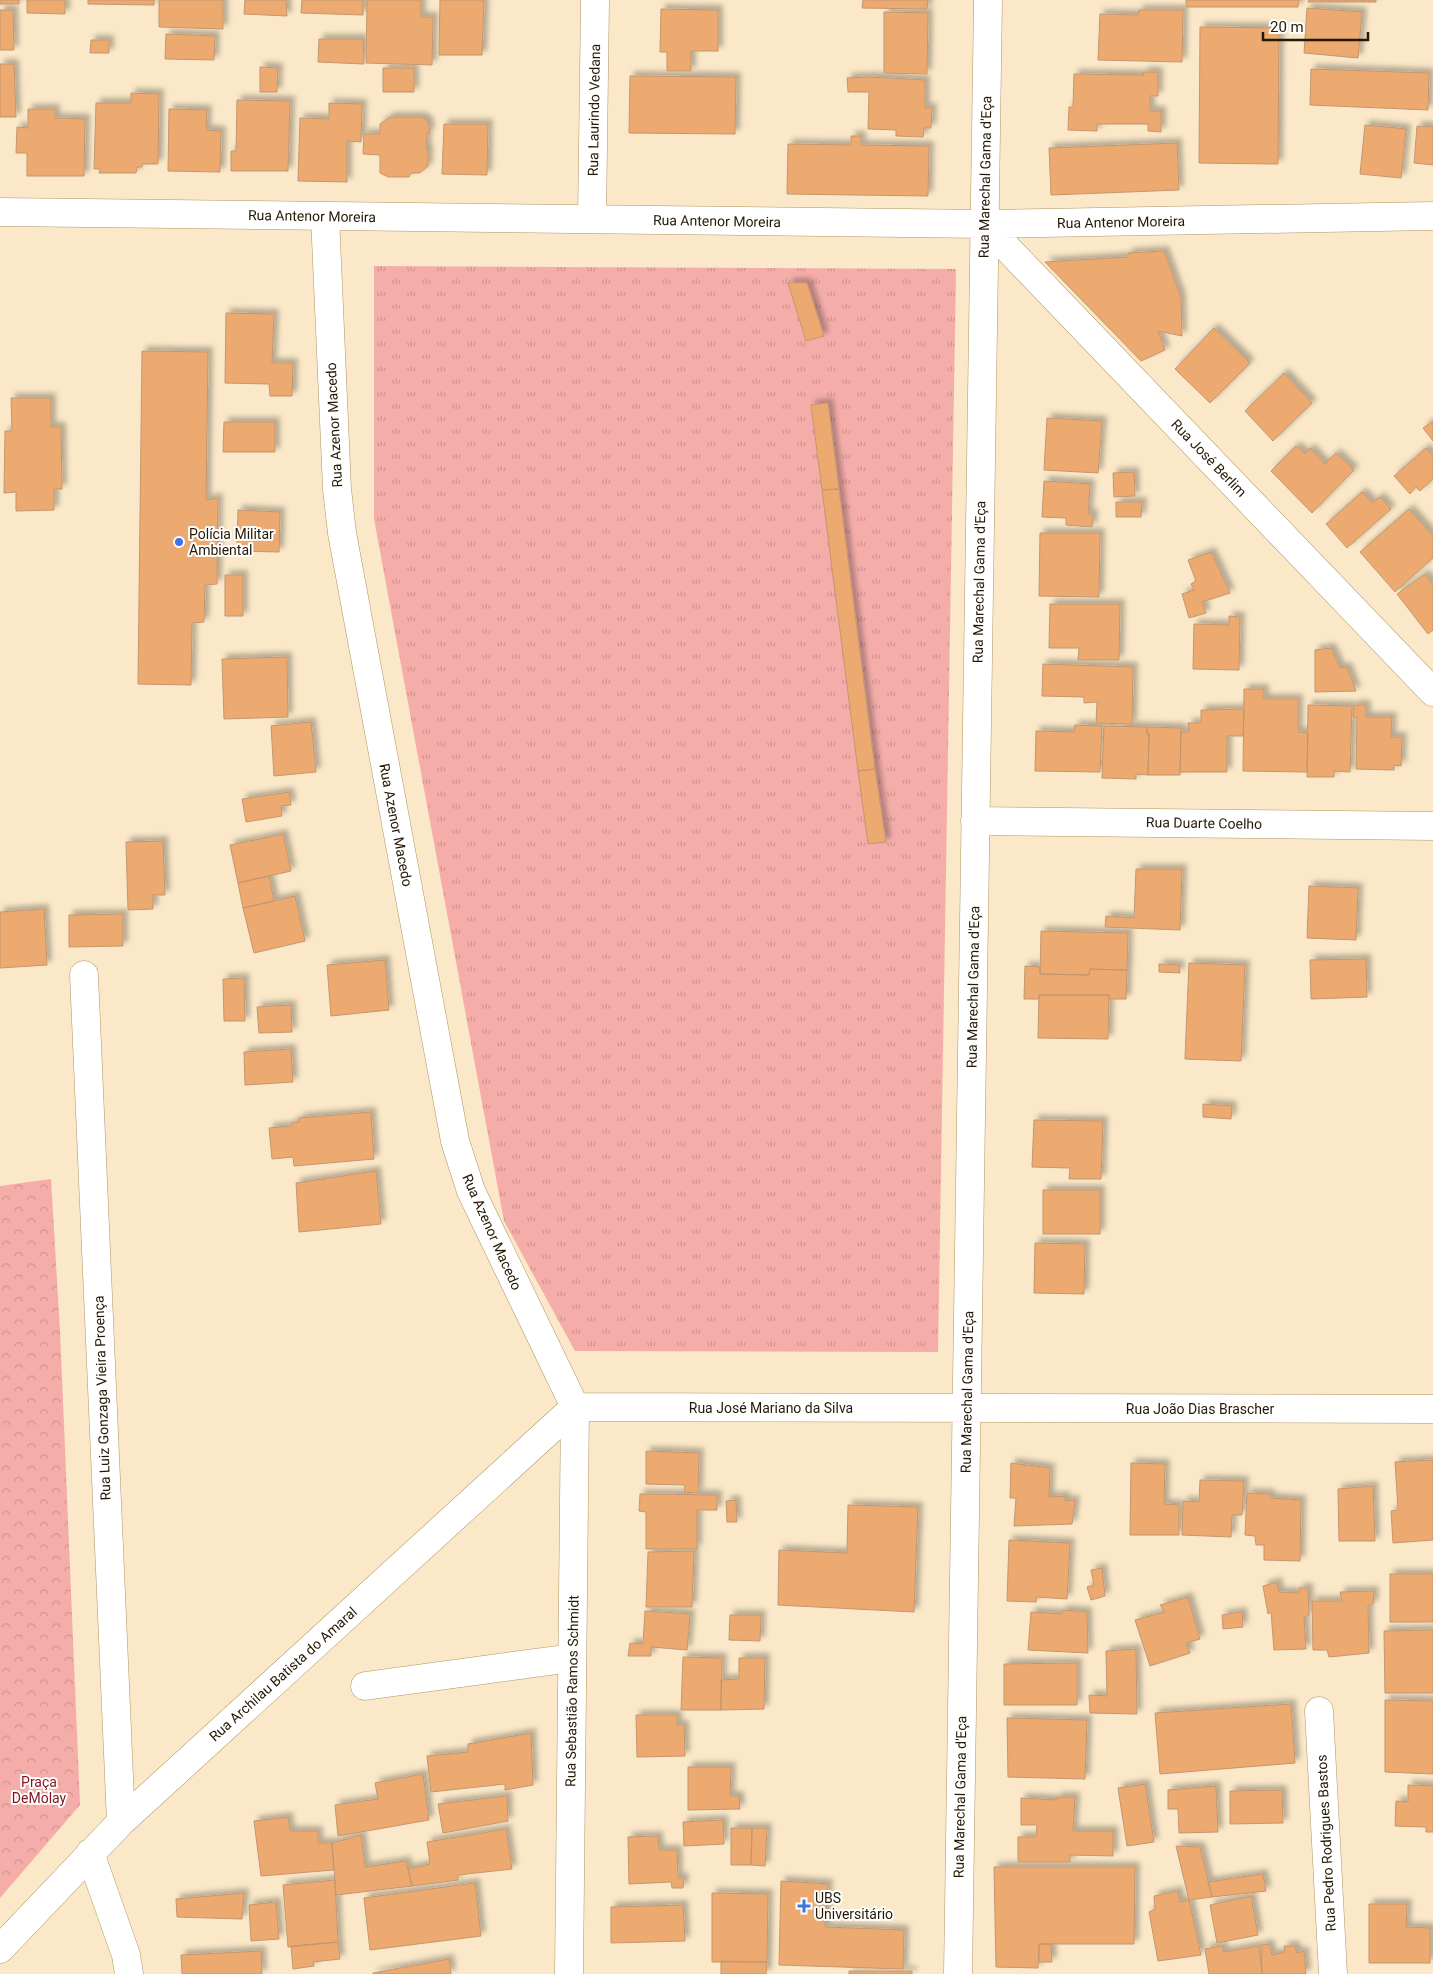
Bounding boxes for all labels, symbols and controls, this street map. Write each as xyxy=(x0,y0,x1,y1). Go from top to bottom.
scale bar xyxy=(1263,10,1368,42)
text: 20 m xyxy=(1270,18,1304,36)
street label: Rua Laurindo Vedana xyxy=(585,44,603,176)
street label: Rua Marechal Gama d'Eça xyxy=(976,96,994,258)
street label: Rua Antenor Moreira xyxy=(248,207,376,225)
street label: Rua Antenor Moreira xyxy=(653,212,781,230)
street label: Rua Antenor Moreira xyxy=(1057,213,1185,231)
street label: Rua Azenor Macedo xyxy=(323,362,345,488)
street label: Rua José Berlim xyxy=(1168,416,1250,500)
street label: Rua Marechal Gama d'Eça xyxy=(970,501,988,663)
place label: Polícia Militar Ambiental xyxy=(189,526,274,558)
marker: Polícia Militar Ambiental xyxy=(173,536,185,548)
street label: Rua Azenor Macedo xyxy=(376,762,416,888)
street label: Rua Duarte Coelho xyxy=(1146,814,1262,832)
street label: Rua Marechal Gama d'Eça xyxy=(964,906,982,1068)
street label: Rua Azenor Macedo xyxy=(459,1172,525,1293)
street label: Rua Luiz Gonzaga Vieira Proença xyxy=(90,1295,114,1501)
street label: Rua Marechal Gama d'Eça xyxy=(958,1311,976,1473)
street label: Rua José Mariano da Silva xyxy=(689,1400,853,1416)
street label: Rua João Dias Brascher xyxy=(1126,1401,1274,1417)
street label: Rua Sebastião Ramos Schmidt xyxy=(562,1595,582,1787)
street label: Rua Archilau Batista do Amaral xyxy=(206,1604,360,1744)
street label: Rua Marechal Gama d'Eça xyxy=(951,1716,969,1878)
street label: Rua Pedro Rodrigues Bastos xyxy=(1313,1754,1339,1932)
park label: Praça DeMolay xyxy=(12,1774,67,1806)
place label: UBS Universitário xyxy=(815,1890,893,1922)
marker: UBS Universitário xyxy=(797,1899,811,1913)

